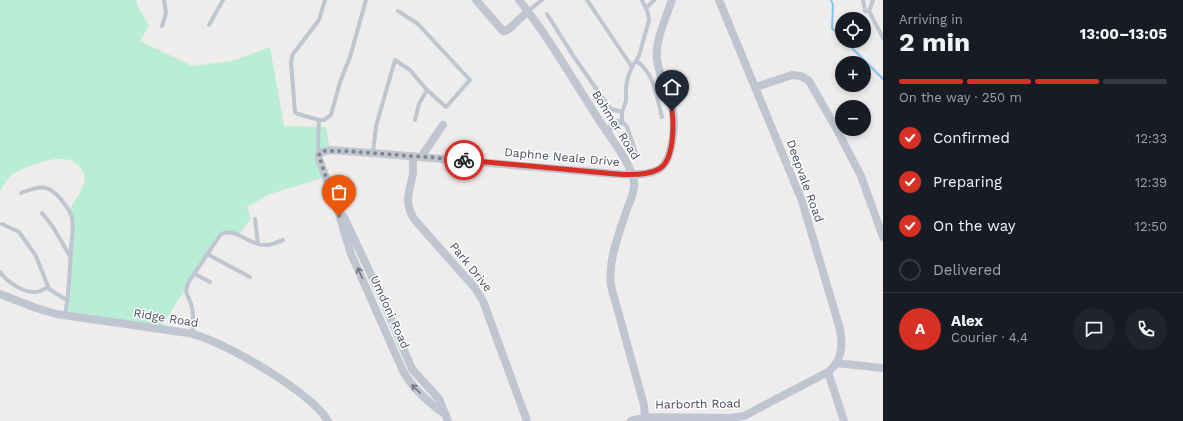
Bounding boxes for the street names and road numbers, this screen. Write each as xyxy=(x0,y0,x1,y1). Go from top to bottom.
street label: Bohmer Road xyxy=(589,88,643,162)
street label: Deepvale Road xyxy=(784,138,826,224)
street label: Daphne Neale Drive xyxy=(504,145,620,169)
street label: Park Drive xyxy=(447,239,495,295)
street label: Umdoni Road xyxy=(368,273,412,351)
street label: Ridge Road xyxy=(133,306,199,330)
street label: Harborth Road xyxy=(655,396,741,412)

